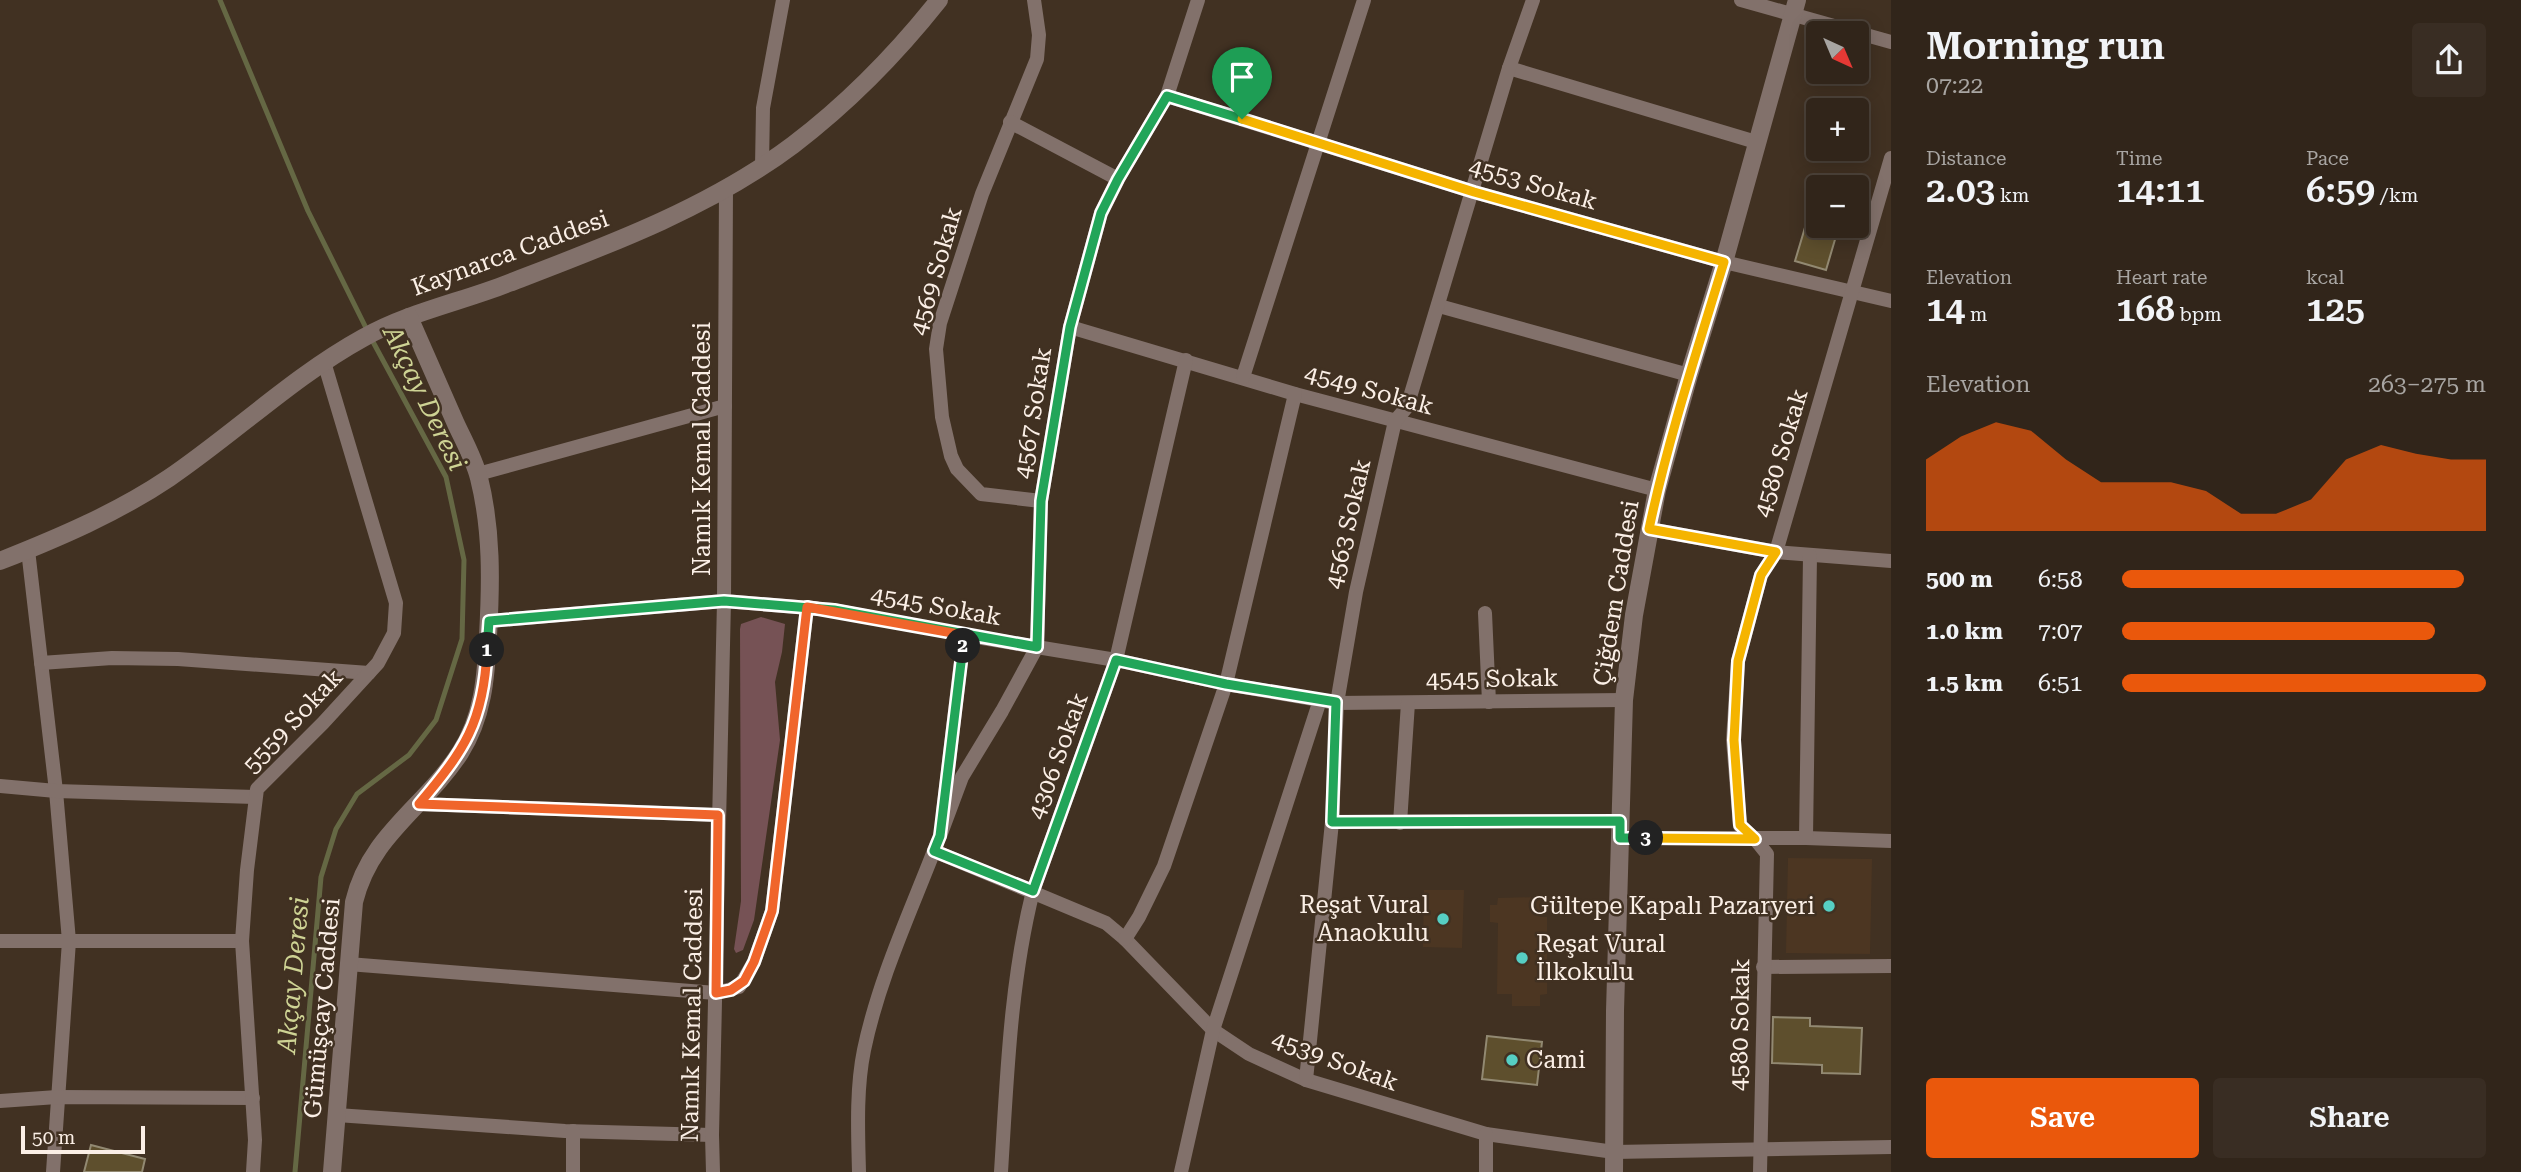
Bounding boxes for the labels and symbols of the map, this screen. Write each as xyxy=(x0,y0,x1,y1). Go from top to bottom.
north arrow xyxy=(1806,21,1869,84)
pin xyxy=(1212,47,1272,119)
street label: 4553 Sokak xyxy=(1465,152,1601,216)
street label: 4569 Sokak xyxy=(904,203,968,339)
street label: Kaynarca Caddesi xyxy=(408,204,613,302)
water label: Akçay Deresi xyxy=(376,319,473,475)
street label: Namık Kemal Caddesi xyxy=(688,322,716,576)
street label: 4567 Sokak xyxy=(1009,345,1057,481)
street label: 4549 Sokak xyxy=(1301,359,1437,421)
street label: 4580 Sokak xyxy=(1748,386,1814,520)
street label: 4563 Sokak xyxy=(1319,456,1377,592)
street label: Çiğdem Caddesi xyxy=(1587,498,1645,688)
street label: 4545 Sokak xyxy=(868,581,1004,631)
pin: 2 xyxy=(946,628,981,664)
pin: 1 xyxy=(470,632,504,668)
street label: 5559 Sokak xyxy=(238,663,348,779)
street label: 4545 Sokak xyxy=(1426,664,1558,694)
street label: 4306 Sokak xyxy=(1022,689,1094,823)
pin: 3 xyxy=(1628,820,1664,856)
street label: Namık Kemal Caddesi xyxy=(676,887,708,1142)
place label: Reşat Vural Anaokulu xyxy=(1299,891,1429,947)
place label: Gültepe Kapalı Pazaryeri xyxy=(1530,892,1815,920)
water label: Akçay Deresi xyxy=(271,895,315,1057)
street label: Gümüşçay Caddesi xyxy=(298,896,346,1119)
marker: Gültepe Kapalı Pazaryeri xyxy=(1821,898,1837,914)
marker: Reşat Vural Anaokulu xyxy=(1435,911,1451,927)
place label: Reşat Vural İlkokulu xyxy=(1536,930,1666,986)
marker: Reşat Vural İlkokulu xyxy=(1514,950,1530,966)
street label: 4580 Sokak xyxy=(1725,959,1755,1091)
street label: 4539 Sokak xyxy=(1268,1025,1402,1097)
place label: Cami xyxy=(1526,1046,1586,1074)
marker: Cami xyxy=(1504,1052,1520,1068)
scale bar xyxy=(21,1123,145,1155)

